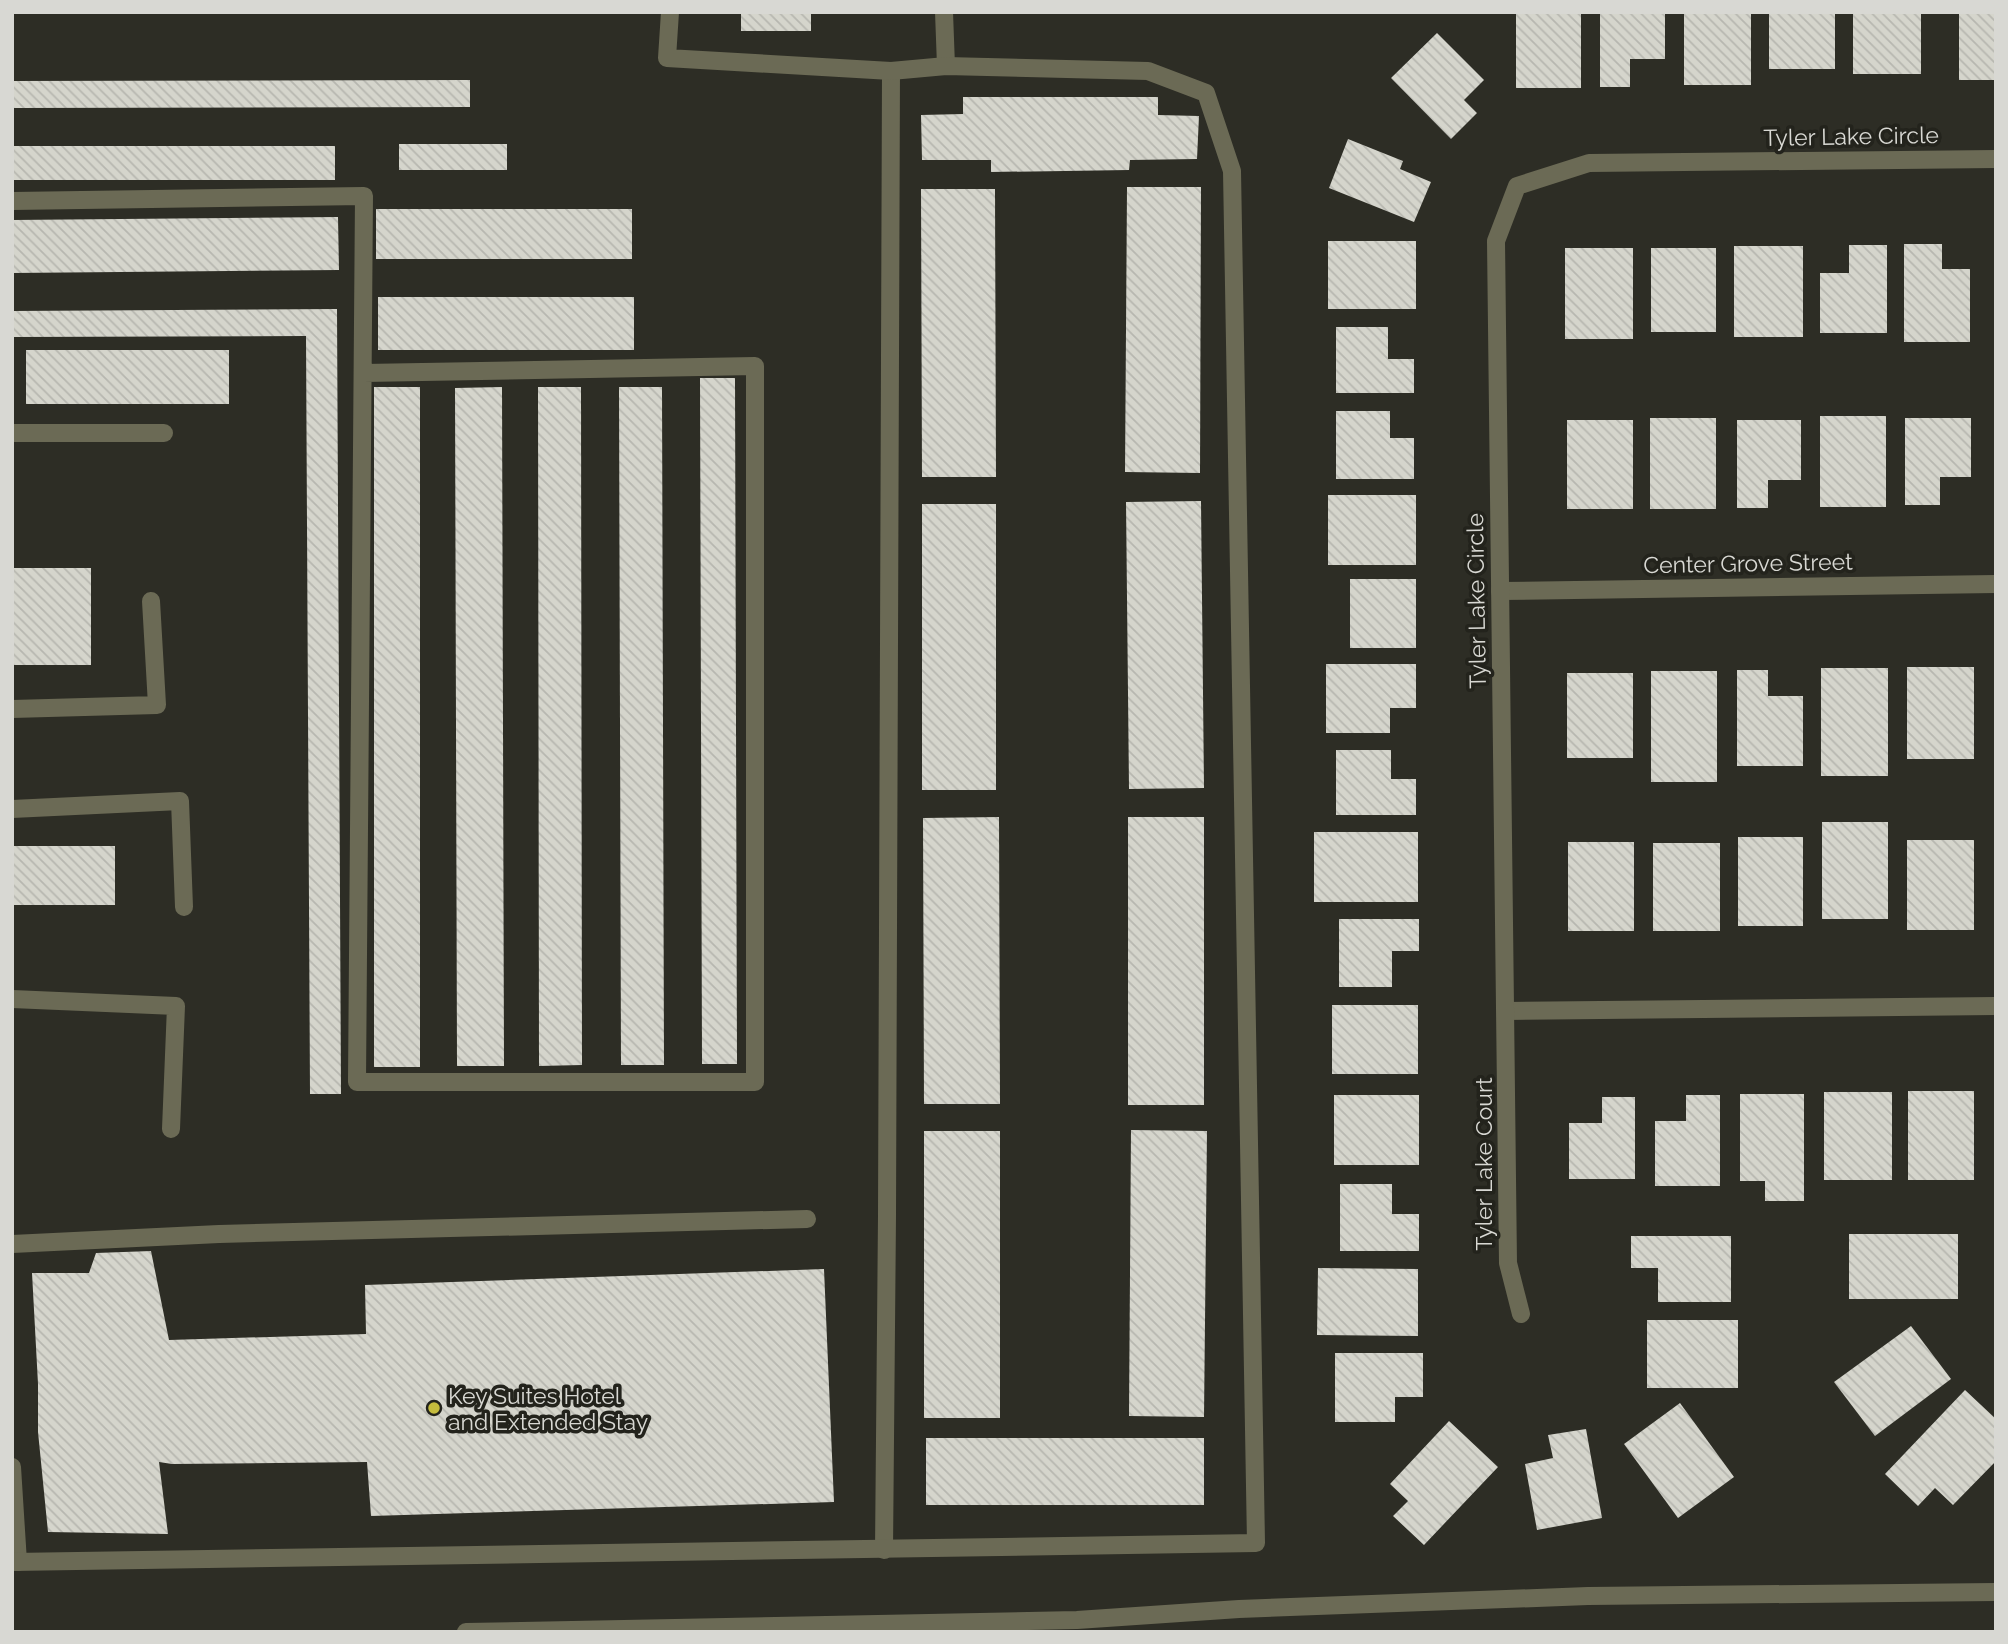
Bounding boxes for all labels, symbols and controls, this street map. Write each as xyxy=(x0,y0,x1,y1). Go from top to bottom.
street label: Tyler Lake Circle xyxy=(1763,121,1939,151)
street label: Tyler Lake Circle xyxy=(1461,513,1491,689)
street label: Center Grove Street xyxy=(1643,548,1853,578)
street label: Tyler Lake Court xyxy=(1470,1077,1497,1251)
place label: Key Suites Hotel and Extended Stay xyxy=(448,1382,648,1435)
marker: Key Suites Hotel and Extended Stay xyxy=(426,1400,442,1416)

